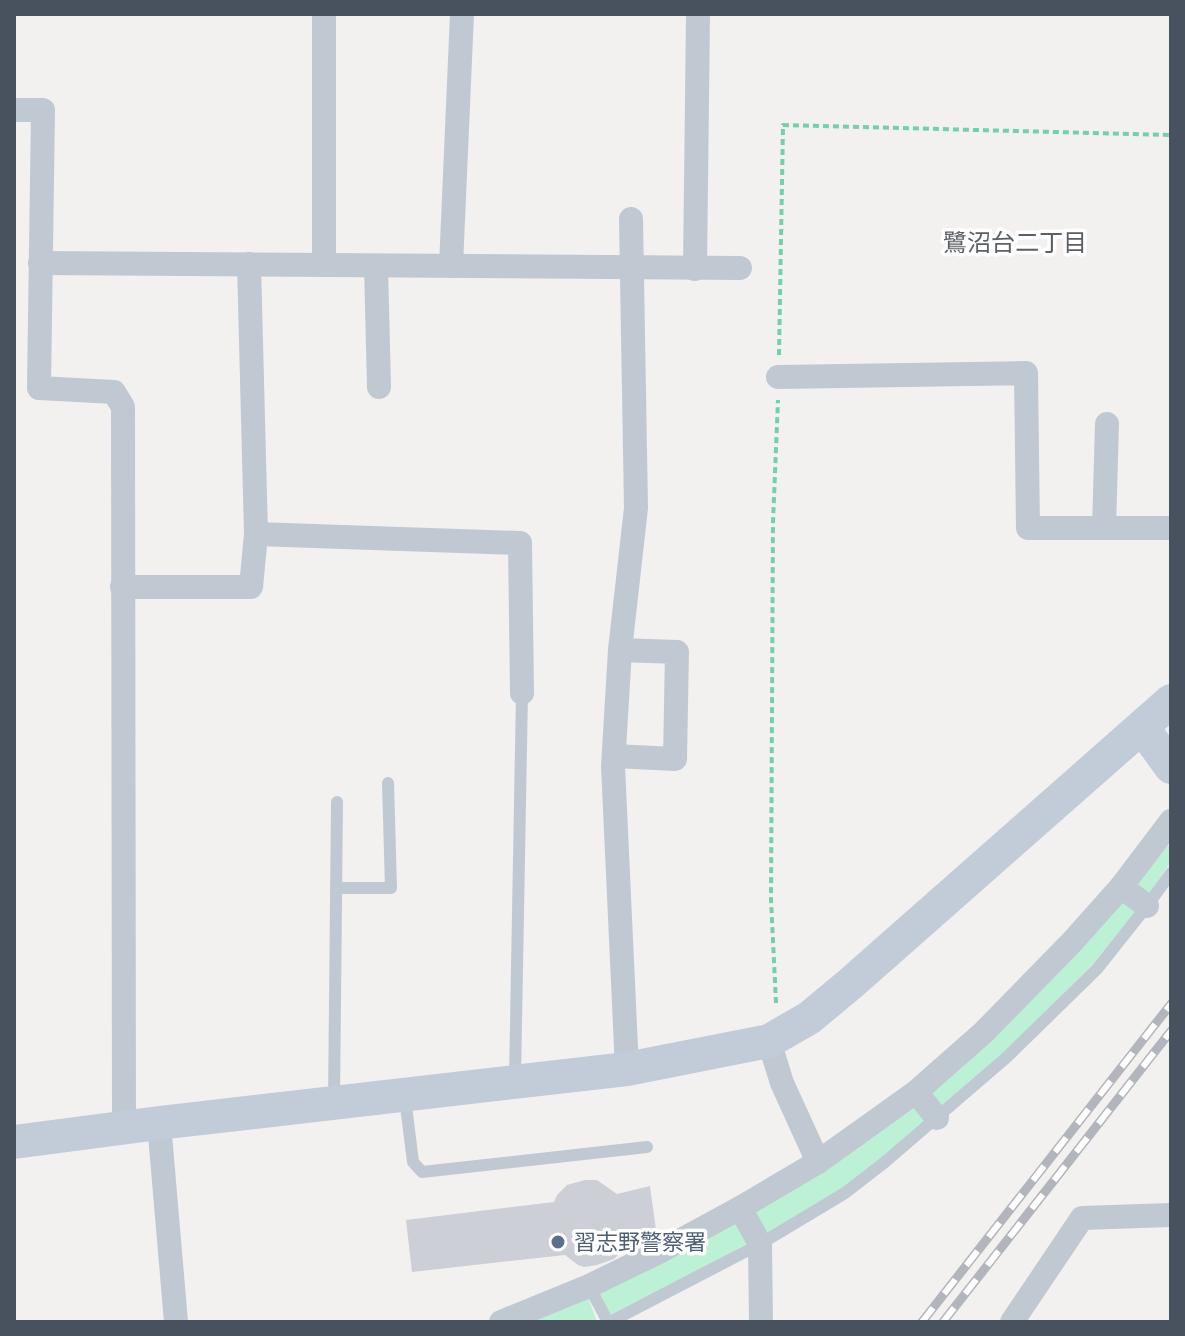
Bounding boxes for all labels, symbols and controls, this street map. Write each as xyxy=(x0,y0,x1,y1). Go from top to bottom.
district label: 鷺沼台二丁目 xyxy=(943,227,1087,257)
place label: 習志野警察署 xyxy=(574,1228,706,1256)
marker: 習志野警察署 xyxy=(549,1233,567,1251)

